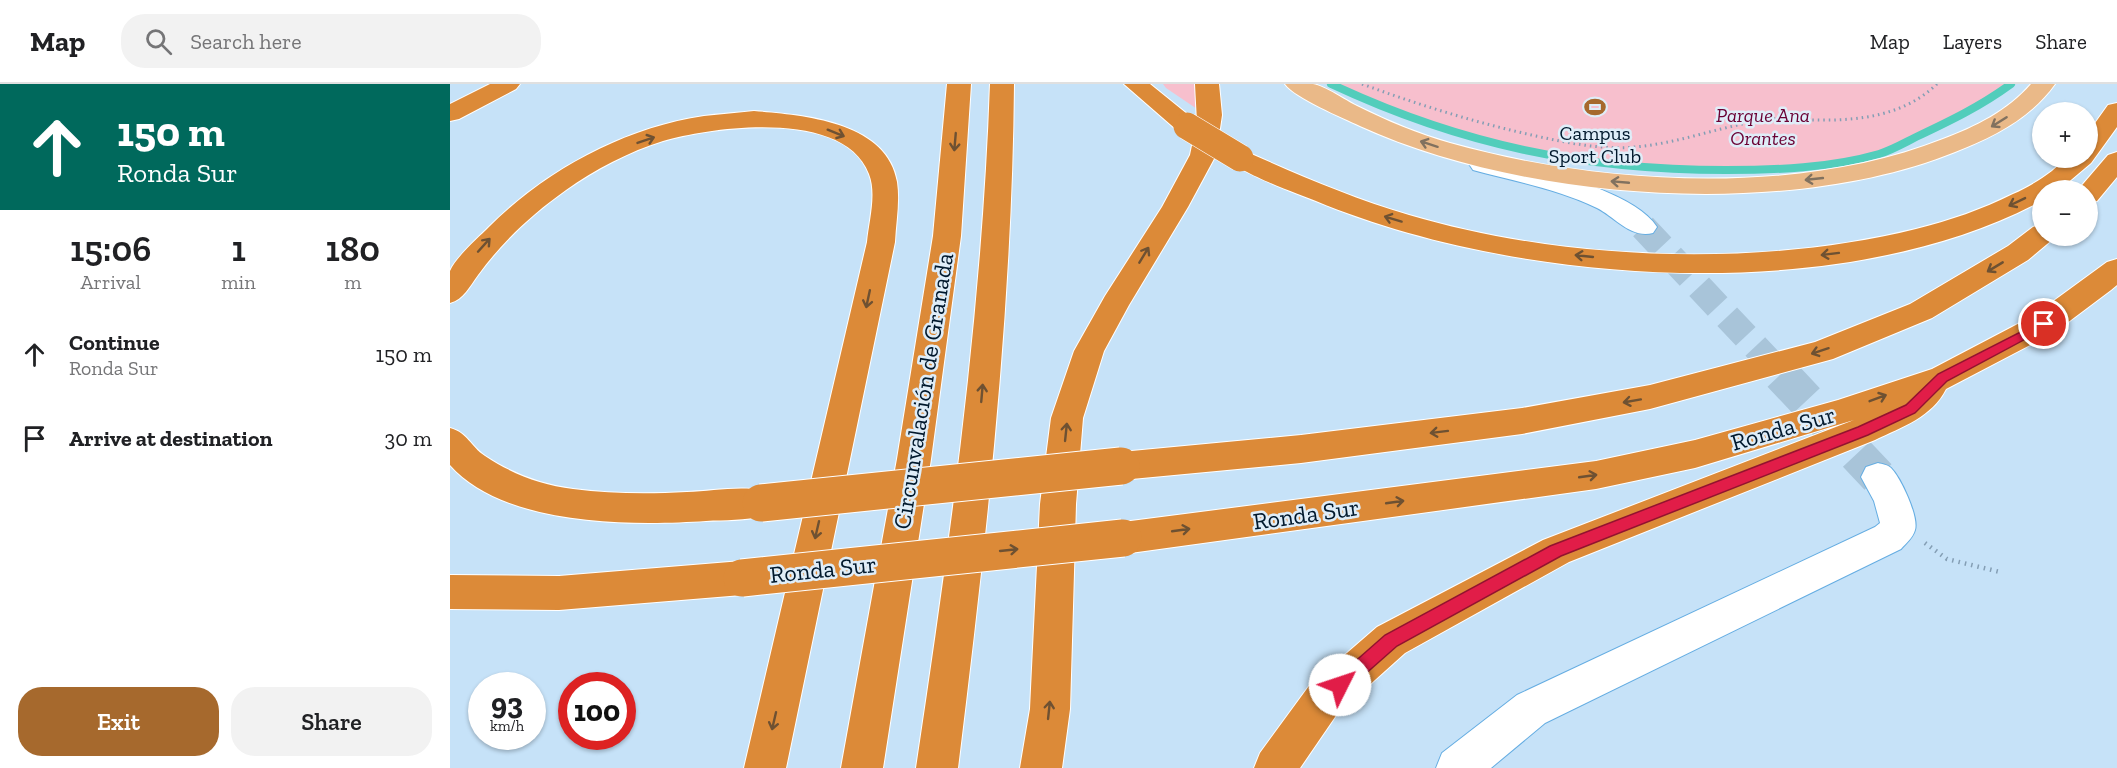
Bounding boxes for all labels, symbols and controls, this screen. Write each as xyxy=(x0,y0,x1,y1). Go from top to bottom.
search box xyxy=(121,14,541,68)
text: Map xyxy=(30,25,85,58)
icon: search xyxy=(142,25,175,58)
text: Search here xyxy=(190,28,302,55)
text: Map xyxy=(1870,29,1910,54)
text: Layers xyxy=(1943,29,2002,54)
text: Share xyxy=(2035,29,2087,54)
sports icon: Campus Sport Club xyxy=(1583,95,1607,119)
map controls xyxy=(2032,102,2098,246)
button: + xyxy=(2032,102,2098,168)
park label: Parque Ana Orantes xyxy=(1716,103,1810,150)
text: 150 m xyxy=(117,106,225,157)
icon: ahead xyxy=(18,108,96,186)
one-way arrow xyxy=(1991,116,2008,128)
place label: Campus Sport Club xyxy=(1549,121,1641,168)
one-way arrow xyxy=(826,128,844,139)
one-way arrow xyxy=(949,132,960,152)
one-way arrow xyxy=(636,133,654,144)
one-way arrow xyxy=(1420,138,1439,149)
text: Ronda Sur xyxy=(117,157,238,189)
one-way arrow xyxy=(1805,174,1825,185)
one-way arrow xyxy=(1610,176,1630,187)
button: − xyxy=(2032,180,2098,246)
one-way arrow xyxy=(2009,197,2027,209)
one-way arrow xyxy=(1384,213,1403,224)
text: 15:06 xyxy=(70,227,151,270)
text: 1 xyxy=(231,227,246,270)
text: 180 xyxy=(326,227,380,270)
one-way arrow xyxy=(477,238,491,253)
one-way arrow xyxy=(1138,247,1150,264)
one-way arrow xyxy=(1821,249,1841,260)
street label: Circunvalación de Granada xyxy=(887,250,959,531)
one-way arrow xyxy=(1575,250,1595,261)
one-way arrow xyxy=(1987,261,2004,273)
text: Arrival xyxy=(81,270,141,294)
text: min xyxy=(221,270,256,294)
text: m xyxy=(344,270,361,294)
one-way arrow xyxy=(862,289,873,308)
pin xyxy=(2018,298,2069,349)
icon: arrive xyxy=(2027,307,2060,340)
text: Continue xyxy=(69,329,160,356)
icon: ahead xyxy=(18,338,51,371)
text: 150 m xyxy=(376,341,432,368)
one-way arrow xyxy=(1811,346,1830,357)
text: Ronda Sur xyxy=(69,356,158,380)
one-way arrow xyxy=(977,383,988,403)
one-way arrow xyxy=(1868,392,1887,403)
one-way arrow xyxy=(1622,396,1642,407)
street label: Ronda Sur xyxy=(1728,399,1838,457)
icon: arrive xyxy=(18,422,51,455)
one-way arrow xyxy=(1061,422,1072,442)
text: Arrive at destination xyxy=(69,425,272,452)
text: 30 m xyxy=(385,425,432,452)
one-way arrow xyxy=(1430,426,1450,437)
one-way arrow xyxy=(1578,470,1598,481)
street label: Ronda Sur xyxy=(1251,492,1361,536)
one-way arrow xyxy=(1385,496,1405,507)
one-way arrow xyxy=(810,521,822,540)
one-way arrow xyxy=(1171,524,1190,535)
one-way arrow xyxy=(998,544,1018,555)
street label: Ronda Sur xyxy=(768,549,878,589)
position arrow xyxy=(1308,653,1372,717)
speed limit sign: 100 xyxy=(558,672,636,750)
text: 93 xyxy=(491,686,523,722)
button: Exit xyxy=(18,687,219,756)
button: Share xyxy=(231,687,432,756)
one-way arrow xyxy=(1044,701,1055,721)
one-way arrow xyxy=(768,711,780,730)
text: km/h xyxy=(490,717,524,735)

